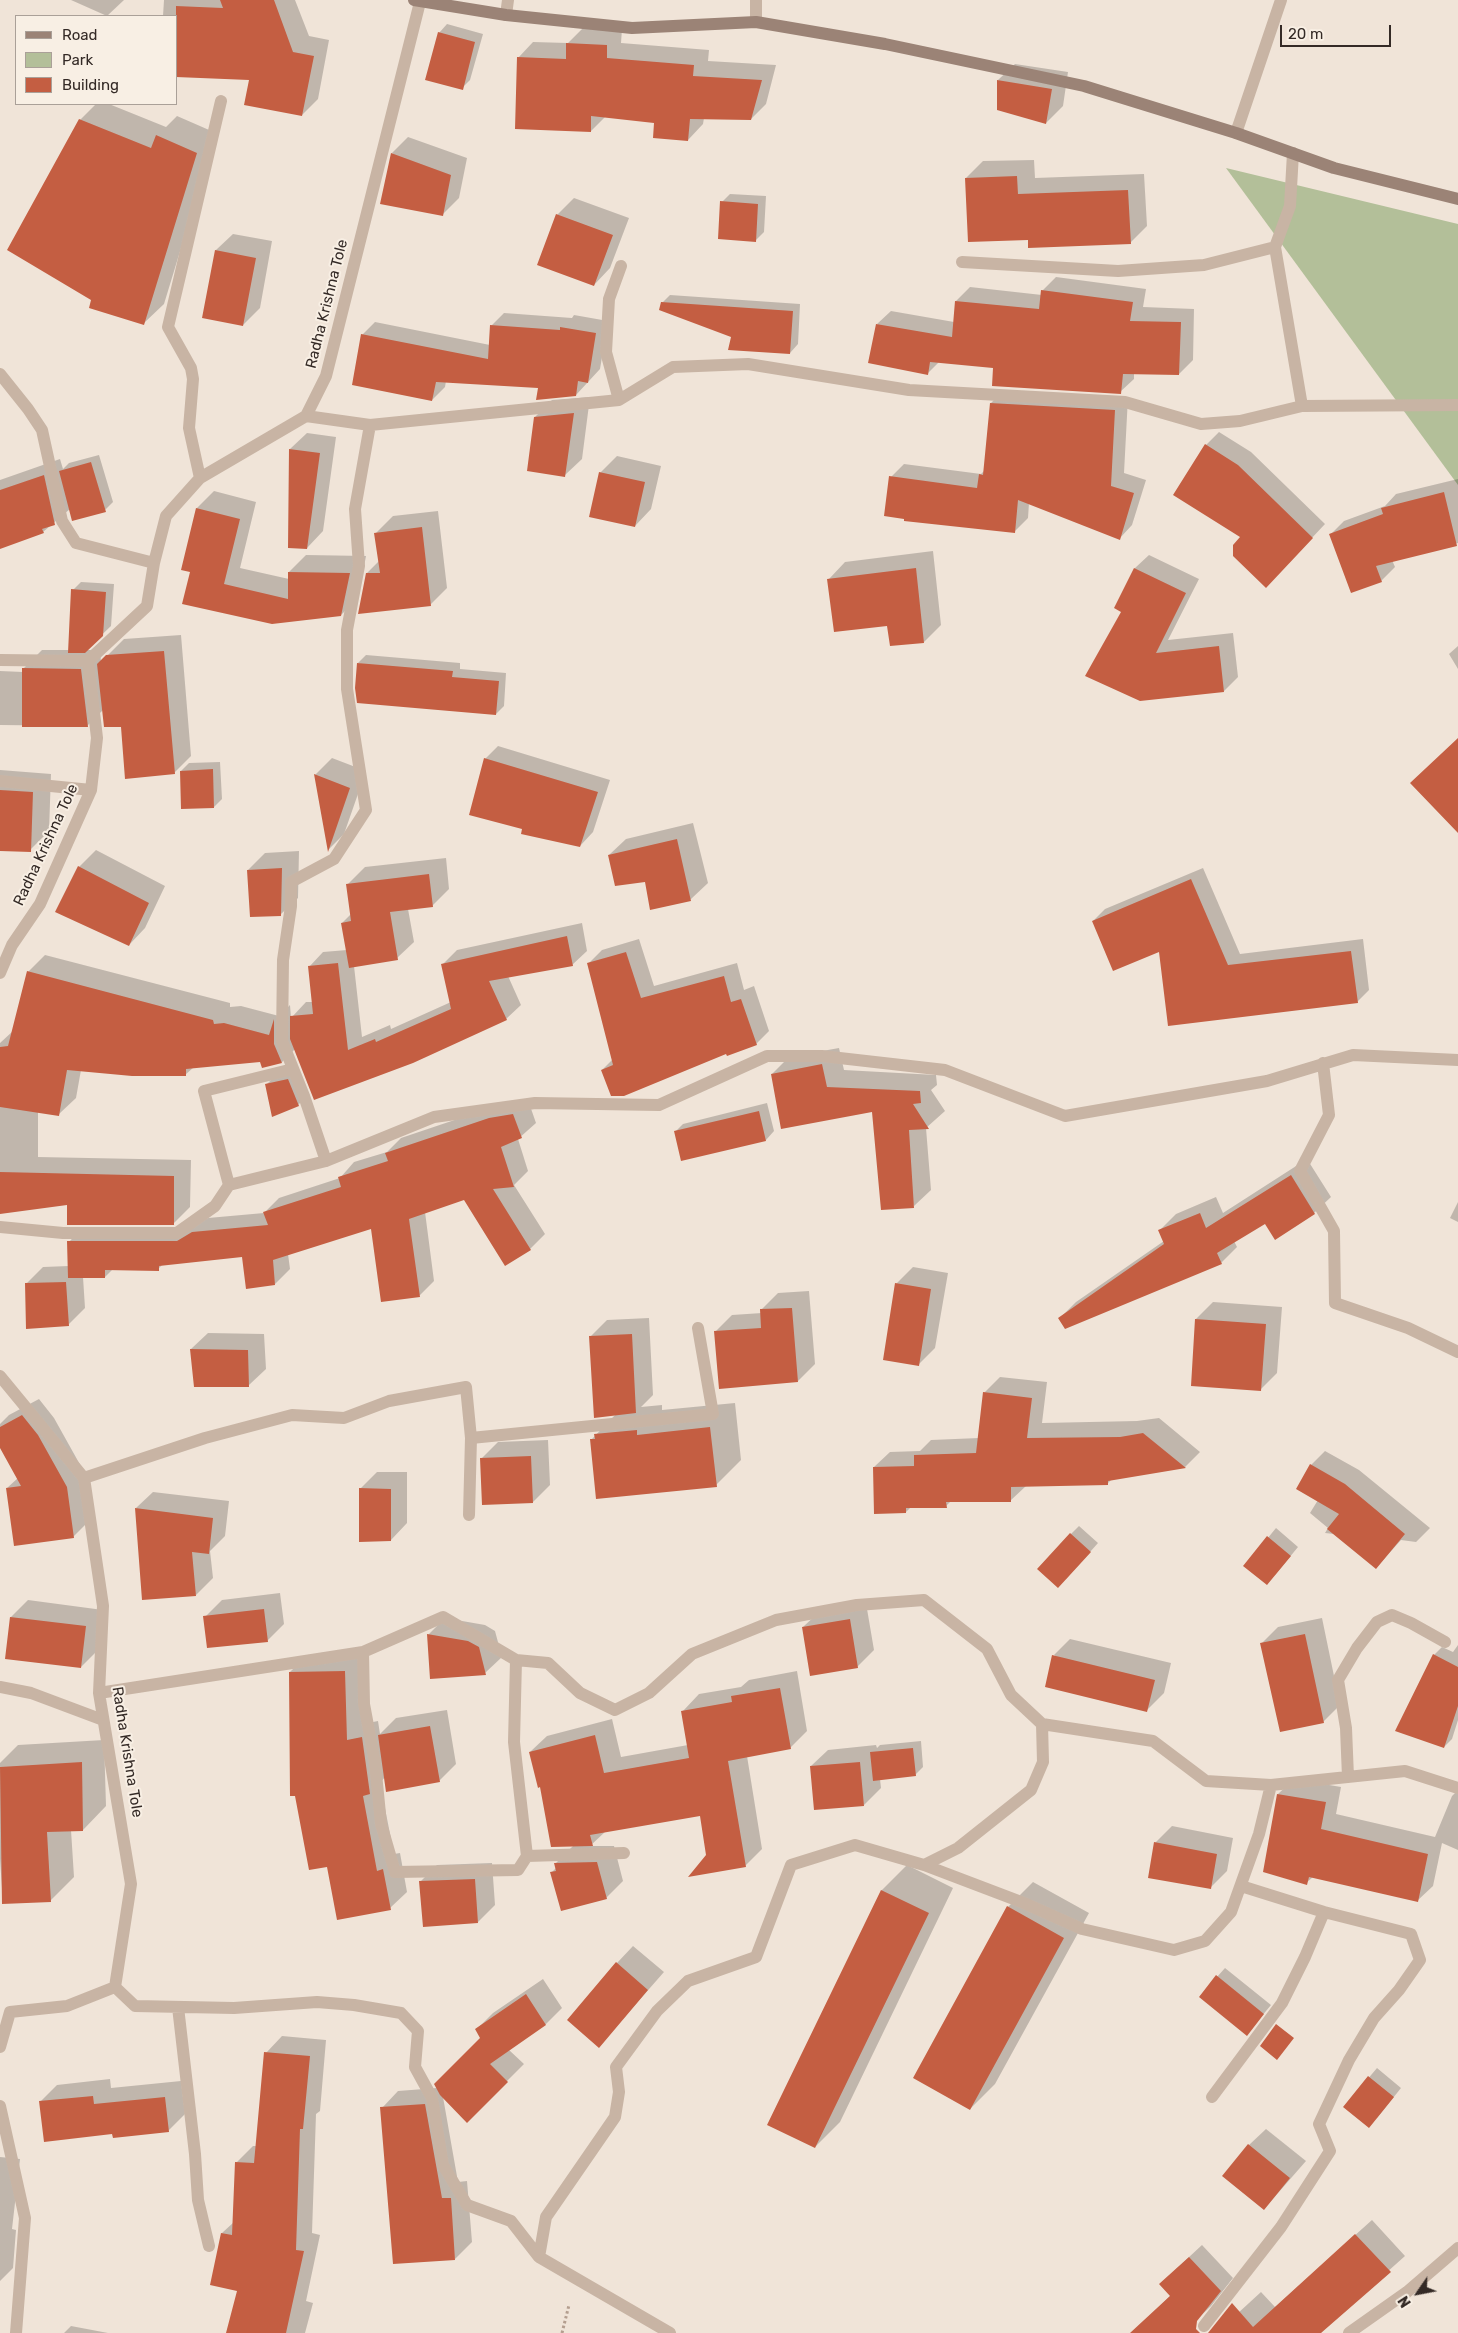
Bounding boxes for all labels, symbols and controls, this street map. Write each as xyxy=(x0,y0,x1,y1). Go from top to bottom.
legend xyxy=(15,15,178,105)
scale bar xyxy=(1283,15,1394,47)
text: 20 m xyxy=(1288,25,1323,43)
text: Road xyxy=(62,26,98,44)
text: Park xyxy=(62,51,93,69)
text: Building xyxy=(62,76,119,94)
street label: Radha Krishna Tole xyxy=(302,238,352,370)
street label: Radha Krishna Tole xyxy=(10,781,82,909)
street label: Radha Krishna Tole xyxy=(108,1685,146,1819)
north arrow xyxy=(1393,2268,1443,2318)
text: N xyxy=(1395,2293,1415,2310)

